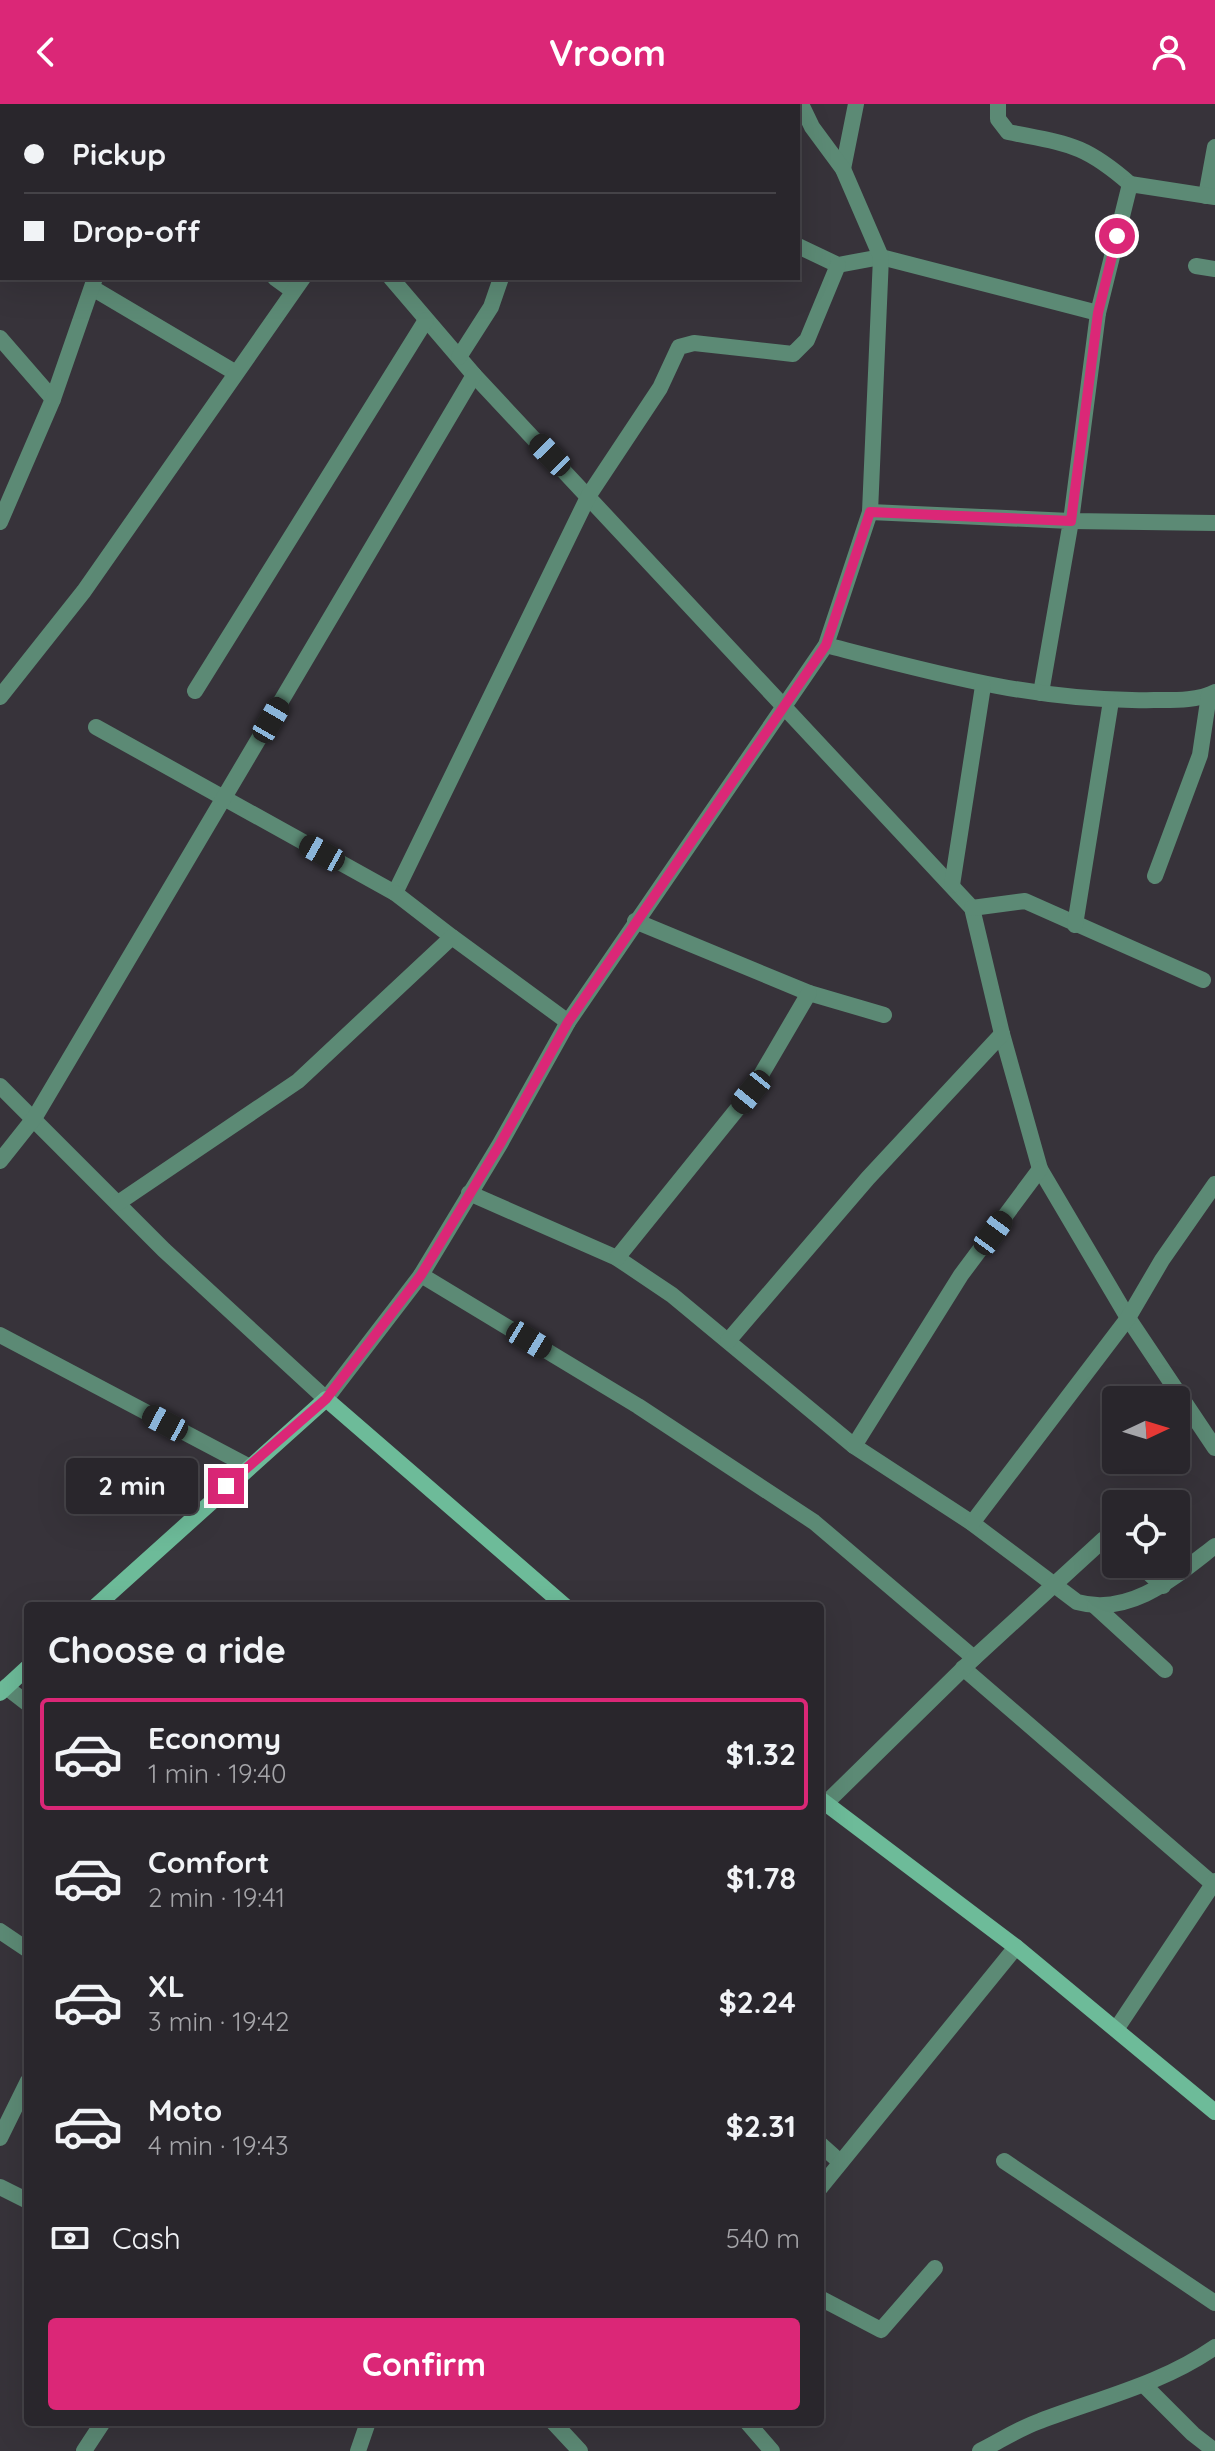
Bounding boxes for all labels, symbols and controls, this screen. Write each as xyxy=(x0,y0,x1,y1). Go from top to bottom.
icon: back xyxy=(24,30,68,74)
text: Vroom xyxy=(549,30,666,75)
icon: person xyxy=(1147,30,1191,74)
text: Pickup xyxy=(72,135,166,173)
text: Drop-off xyxy=(72,212,200,250)
route start xyxy=(1099,218,1135,254)
car xyxy=(525,429,575,481)
car xyxy=(249,693,293,747)
car xyxy=(295,831,349,875)
car xyxy=(727,1066,775,1118)
car xyxy=(969,1207,1017,1259)
car xyxy=(502,1317,556,1363)
north arrow xyxy=(1102,1386,1190,1474)
map controls xyxy=(1102,1386,1190,1578)
car xyxy=(138,1401,192,1445)
callout: 2 min xyxy=(66,1458,198,1514)
route end xyxy=(208,1468,244,1504)
text: 2 min xyxy=(98,1469,166,1502)
button: locate xyxy=(1102,1490,1190,1578)
text: Choose a ride xyxy=(48,1627,286,1672)
icon: car xyxy=(52,1718,124,1790)
text: Economy xyxy=(148,1719,281,1757)
text: $1.32 xyxy=(726,1735,796,1773)
text: 1 min · 19:40 xyxy=(148,1757,286,1790)
icon: car xyxy=(52,1842,124,1914)
text: Comfort xyxy=(148,1843,269,1881)
text: $1.78 xyxy=(726,1859,796,1897)
text: 2 min · 19:41 xyxy=(148,1881,285,1914)
icon: car xyxy=(52,1966,124,2038)
text: XL xyxy=(148,1967,185,2005)
text: $2.24 xyxy=(719,1983,796,2021)
text: 3 min · 19:42 xyxy=(148,2005,289,2038)
icon: car xyxy=(52,2090,124,2162)
text: Moto xyxy=(148,2091,222,2129)
text: $2.31 xyxy=(726,2107,796,2145)
text: 4 min · 19:43 xyxy=(148,2129,289,2162)
icon: cash xyxy=(48,2216,92,2260)
text: Cash xyxy=(112,2219,181,2257)
text: 540 m xyxy=(726,2222,800,2255)
button: Confirm xyxy=(48,2318,800,2410)

